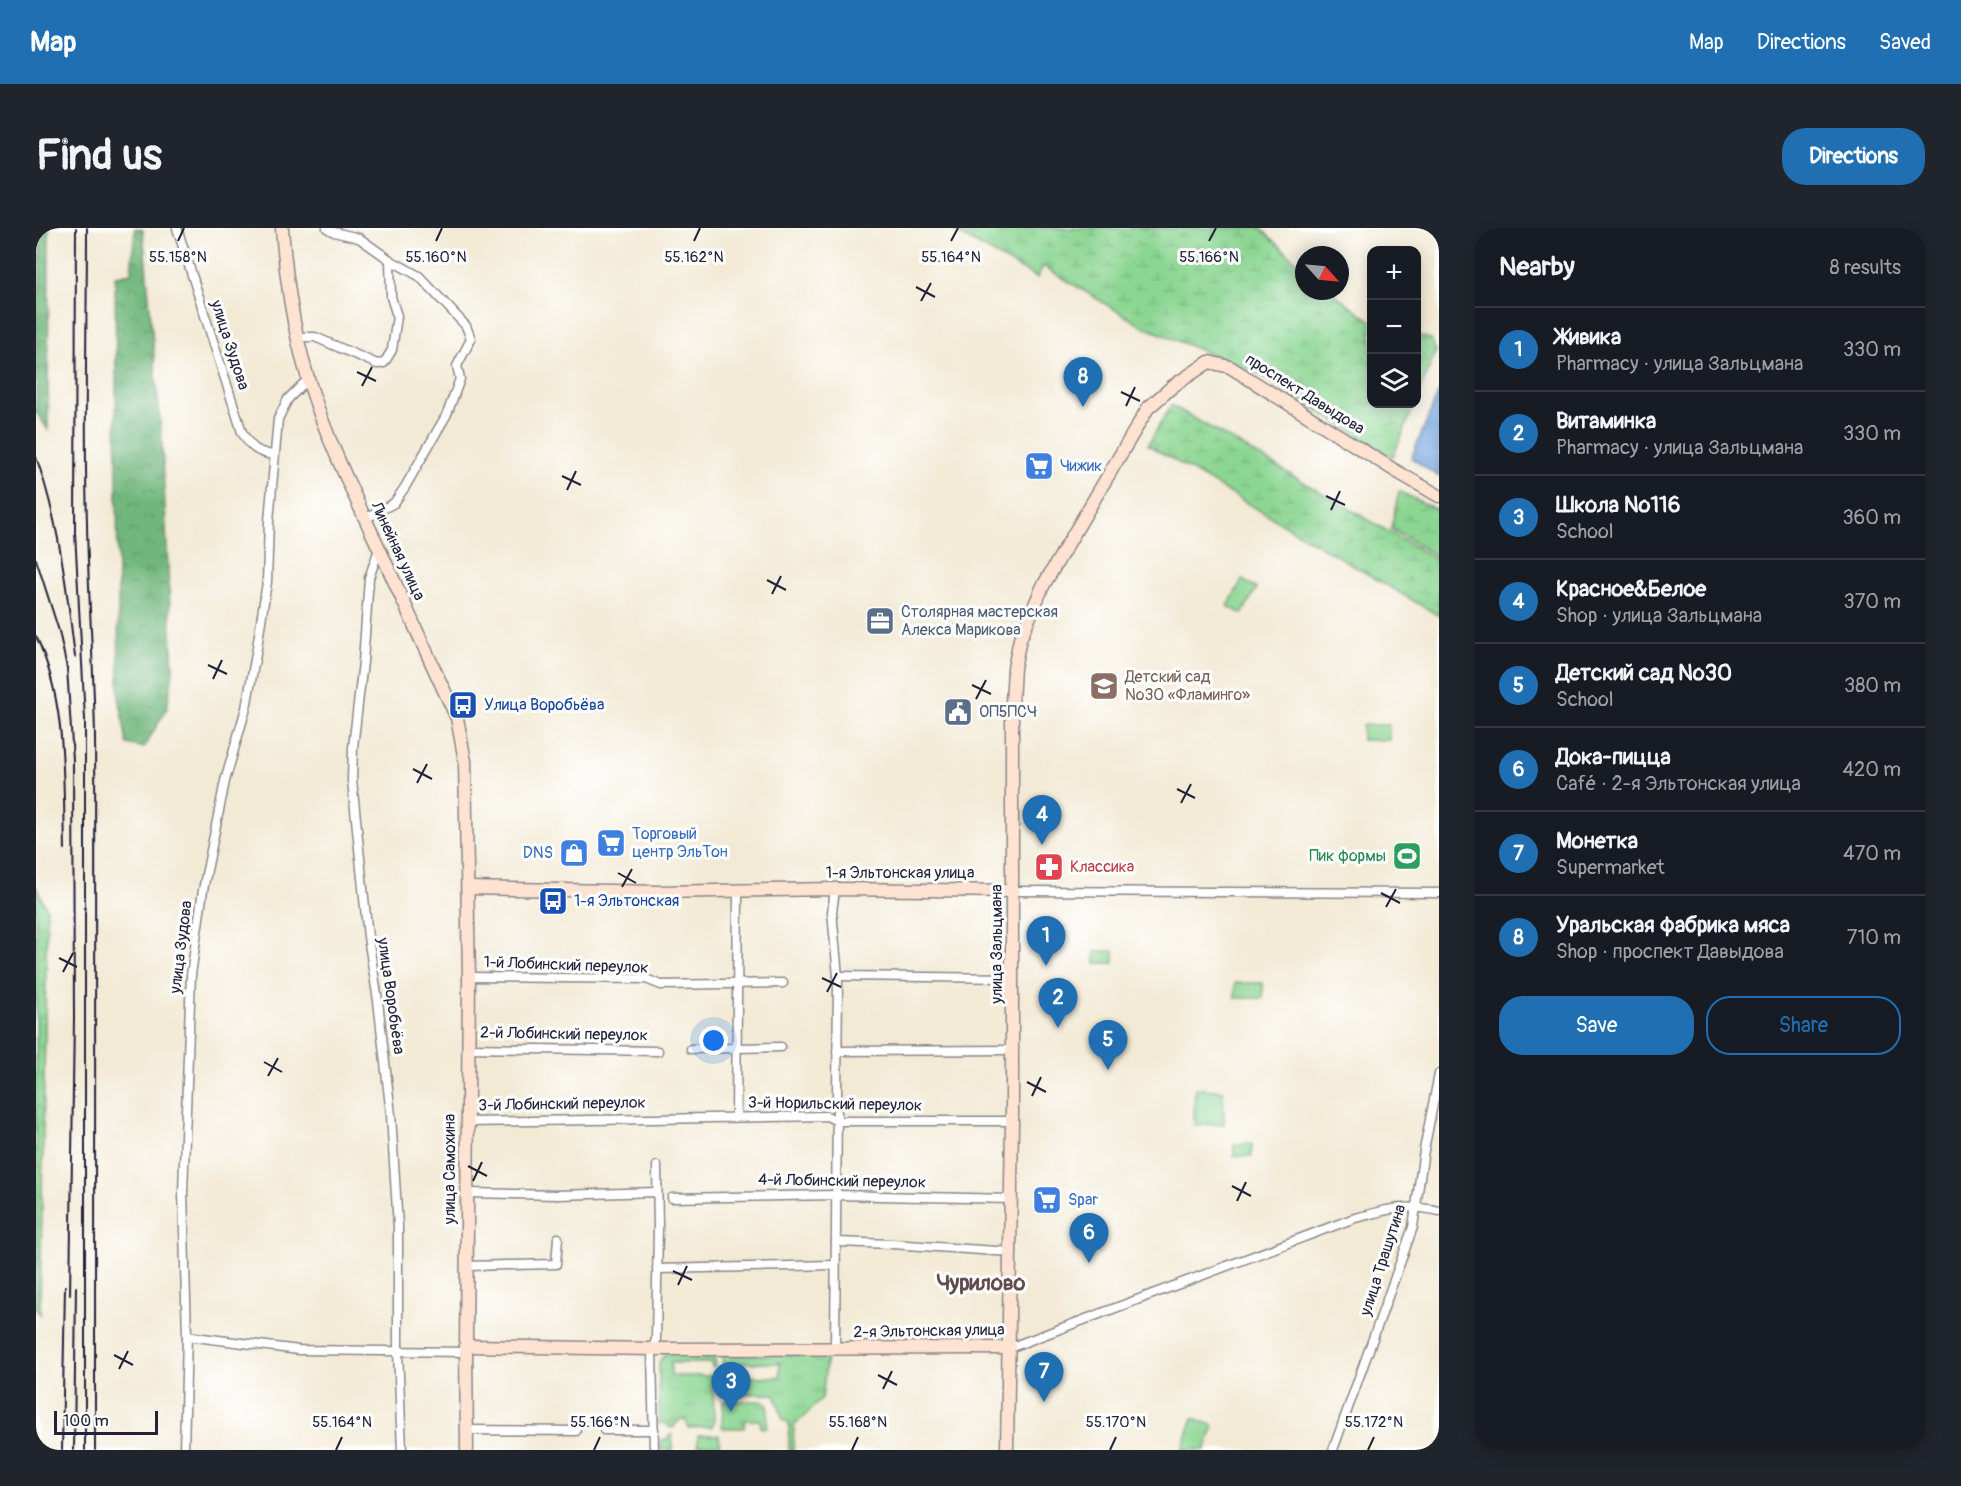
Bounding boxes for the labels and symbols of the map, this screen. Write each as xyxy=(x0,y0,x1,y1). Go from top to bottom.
north arrow xyxy=(1295,246,1349,300)
text: 55.158°N xyxy=(149,248,207,267)
text: 55.160°N xyxy=(405,248,467,267)
text: 55.162°N xyxy=(664,248,724,267)
text: 55.164°N xyxy=(921,248,981,267)
text: 55.166°N xyxy=(1179,248,1239,267)
street label: улица Зудова xyxy=(206,297,254,392)
street label: проспект Давыдова xyxy=(1242,349,1368,439)
pin: 8 xyxy=(1064,358,1102,407)
supermarket icon: Чижик xyxy=(1023,450,1055,482)
place label: Чижик xyxy=(1060,456,1102,476)
street label: Линейная улица xyxy=(366,498,430,604)
place label: Столярная мастерская Алекса Марикова xyxy=(901,602,1058,640)
office icon: Столярная мастерская Алекса Марикова xyxy=(864,605,896,637)
place label: Детский сад №30 «Фламинго» xyxy=(1124,667,1250,705)
school or university icon: Детский сад №30 «Фламинго» xyxy=(1088,670,1120,702)
bus stop icon: Улица Воробьёва xyxy=(447,689,479,721)
place label: Улица Воробьёва xyxy=(484,695,604,715)
public building icon: ОП5ПСЧ xyxy=(942,696,974,728)
place label: ОП5ПСЧ xyxy=(979,702,1037,722)
pin: 4 xyxy=(1022,796,1062,845)
place label: Торговый центр ЭльТон xyxy=(632,824,728,862)
supermarket icon: Торговый центр ЭльТон xyxy=(595,827,627,859)
shop icon: DNS xyxy=(558,837,590,869)
sports icon: Пик формы xyxy=(1391,840,1423,872)
place label: DNS xyxy=(523,843,553,863)
place label: Пик формы xyxy=(1309,846,1386,866)
pharmacy icon: Классика xyxy=(1033,851,1065,883)
place label: Классика xyxy=(1070,857,1134,877)
street label: 1-я Эльтонская улица xyxy=(826,863,974,883)
street label: улица Зальцмана xyxy=(987,884,1007,1005)
bus stop icon: 1-я Эльтонская xyxy=(537,885,569,917)
place label: 1-я Эльтонская xyxy=(574,891,679,911)
street label: улица Зудова xyxy=(165,900,197,995)
pin: 1 xyxy=(1026,916,1066,966)
street label: улица Воробьёва xyxy=(373,935,409,1056)
street label: 1-й Лобинский переулок xyxy=(483,952,649,978)
pin: 2 xyxy=(1038,978,1078,1028)
pin: 5 xyxy=(1088,1020,1128,1070)
street label: 2-й Лобинский переулок xyxy=(480,1023,648,1045)
your location xyxy=(699,1026,728,1055)
street label: 3-й Норильский переулок xyxy=(748,1092,922,1116)
street label: 3-й Лобинский переулок xyxy=(478,1093,646,1115)
street label: улица Самохина xyxy=(440,1114,460,1225)
street label: 4-й Лобинский переулок xyxy=(758,1170,926,1192)
supermarket icon: Spar xyxy=(1031,1184,1063,1216)
place label: Spar xyxy=(1068,1190,1098,1210)
street label: улица Трашутина xyxy=(1355,1202,1410,1319)
pin: 6 xyxy=(1070,1214,1108,1263)
district label: Чурилово xyxy=(937,1269,1026,1297)
street label: 2-я Эльтонская улица xyxy=(853,1320,1005,1342)
pin: 7 xyxy=(1024,1352,1064,1402)
pin: 3 xyxy=(712,1362,750,1412)
scale bar xyxy=(54,1408,158,1436)
text: 55.164°N xyxy=(312,1413,372,1432)
text: 55.166°N xyxy=(570,1413,630,1432)
text: 55.168°N xyxy=(829,1413,887,1432)
text: 55.170°N xyxy=(1086,1413,1146,1432)
text: 55.172°N xyxy=(1345,1413,1403,1432)

